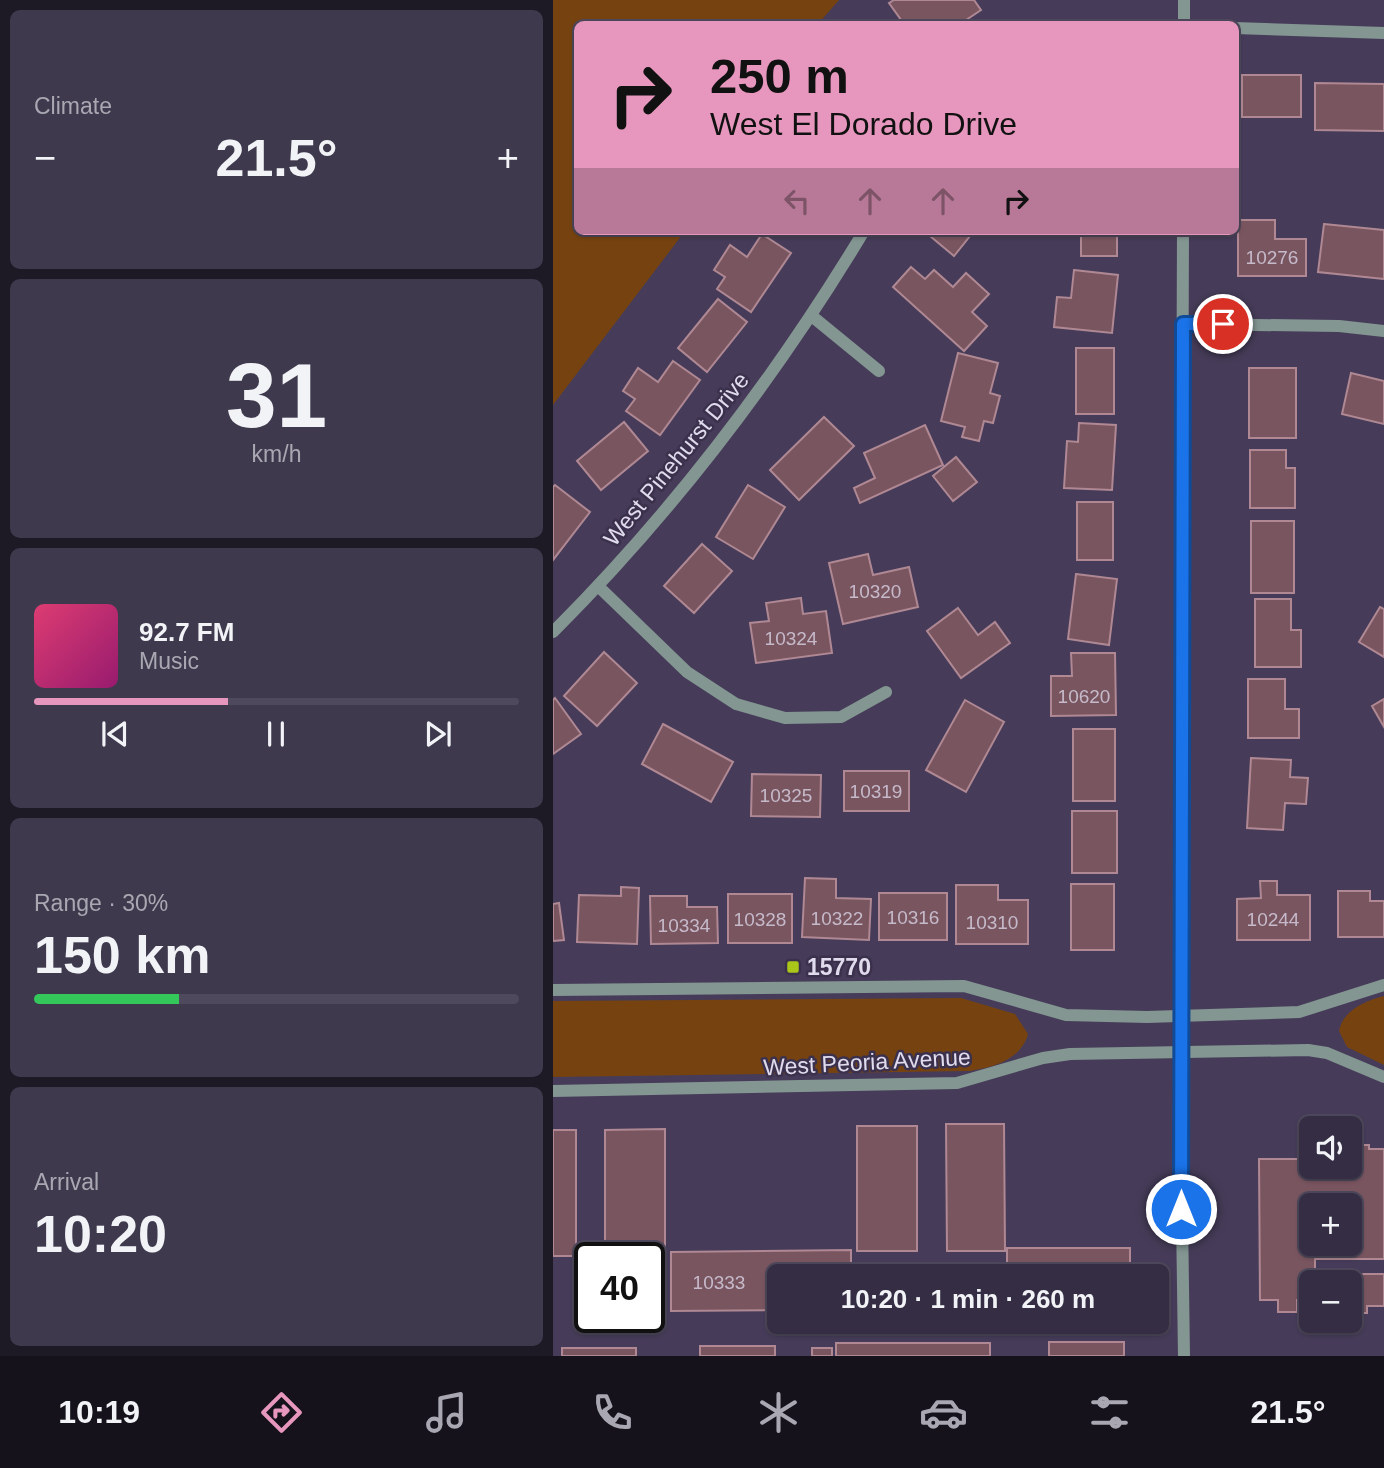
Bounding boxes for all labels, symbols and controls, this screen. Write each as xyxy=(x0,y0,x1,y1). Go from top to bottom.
icon: right xyxy=(595,49,686,140)
text: 250 m xyxy=(710,49,849,103)
text: Climate xyxy=(34,93,112,119)
text: West El Dorado Drive xyxy=(710,106,1017,142)
text: 21.5° xyxy=(215,129,338,187)
text: − xyxy=(34,137,56,179)
text: + xyxy=(497,137,519,179)
icon: left xyxy=(778,182,816,220)
icon: ahead xyxy=(851,182,889,220)
icon: ahead xyxy=(924,182,962,220)
icon: right xyxy=(997,182,1035,220)
house number: 10276 xyxy=(1246,247,1298,268)
pin xyxy=(1193,294,1253,354)
icon: arrive xyxy=(1204,305,1242,343)
text: 31 xyxy=(226,345,327,446)
street label: West Pinehurst Drive xyxy=(598,367,754,551)
text: km/h xyxy=(252,441,301,467)
house number: 10320 xyxy=(849,581,901,602)
text: 92.7 FM xyxy=(139,617,234,647)
house number: 10324 xyxy=(765,628,818,649)
text: Music xyxy=(139,648,199,674)
house number: 10620 xyxy=(1058,686,1110,707)
icon: previous xyxy=(96,715,134,753)
icon: pause xyxy=(257,715,295,753)
icon: next xyxy=(419,715,457,753)
house number: 10319 xyxy=(850,781,902,802)
house number: 10325 xyxy=(760,785,812,806)
text: Range · 30% xyxy=(34,890,168,916)
house number: 10316 xyxy=(887,907,939,928)
house number: 10322 xyxy=(811,908,863,929)
house number: 10328 xyxy=(734,909,786,930)
house number: 10244 xyxy=(1247,909,1300,930)
house number: 10310 xyxy=(966,912,1018,933)
house number: 10334 xyxy=(658,915,711,936)
text: 150 km xyxy=(34,926,210,984)
place label: 15770 xyxy=(807,954,871,980)
marker: 15770 xyxy=(785,959,801,975)
street label: West Peoria Avenue xyxy=(763,1044,971,1080)
map controls xyxy=(1299,1116,1362,1333)
button: sound xyxy=(1299,1116,1362,1179)
text: Arrival xyxy=(34,1169,99,1195)
position arrow xyxy=(1144,1172,1218,1246)
button: + xyxy=(1299,1193,1362,1256)
text: 10:20 xyxy=(34,1205,167,1263)
speed limit sign: 40 xyxy=(574,1242,665,1333)
button: − xyxy=(1299,1270,1362,1333)
house number: 10333 xyxy=(693,1272,745,1293)
text: 10:20 · 1 min · 260 m xyxy=(841,1284,1095,1314)
icon: directions xyxy=(257,1388,306,1437)
icon: music xyxy=(422,1388,471,1437)
icon: phone xyxy=(588,1388,637,1437)
icon: climate xyxy=(754,1388,803,1437)
icon: car xyxy=(919,1388,968,1437)
icon: filters xyxy=(1085,1388,1134,1437)
text: 10:19 xyxy=(58,1394,140,1430)
text: 21.5° xyxy=(1251,1394,1326,1430)

